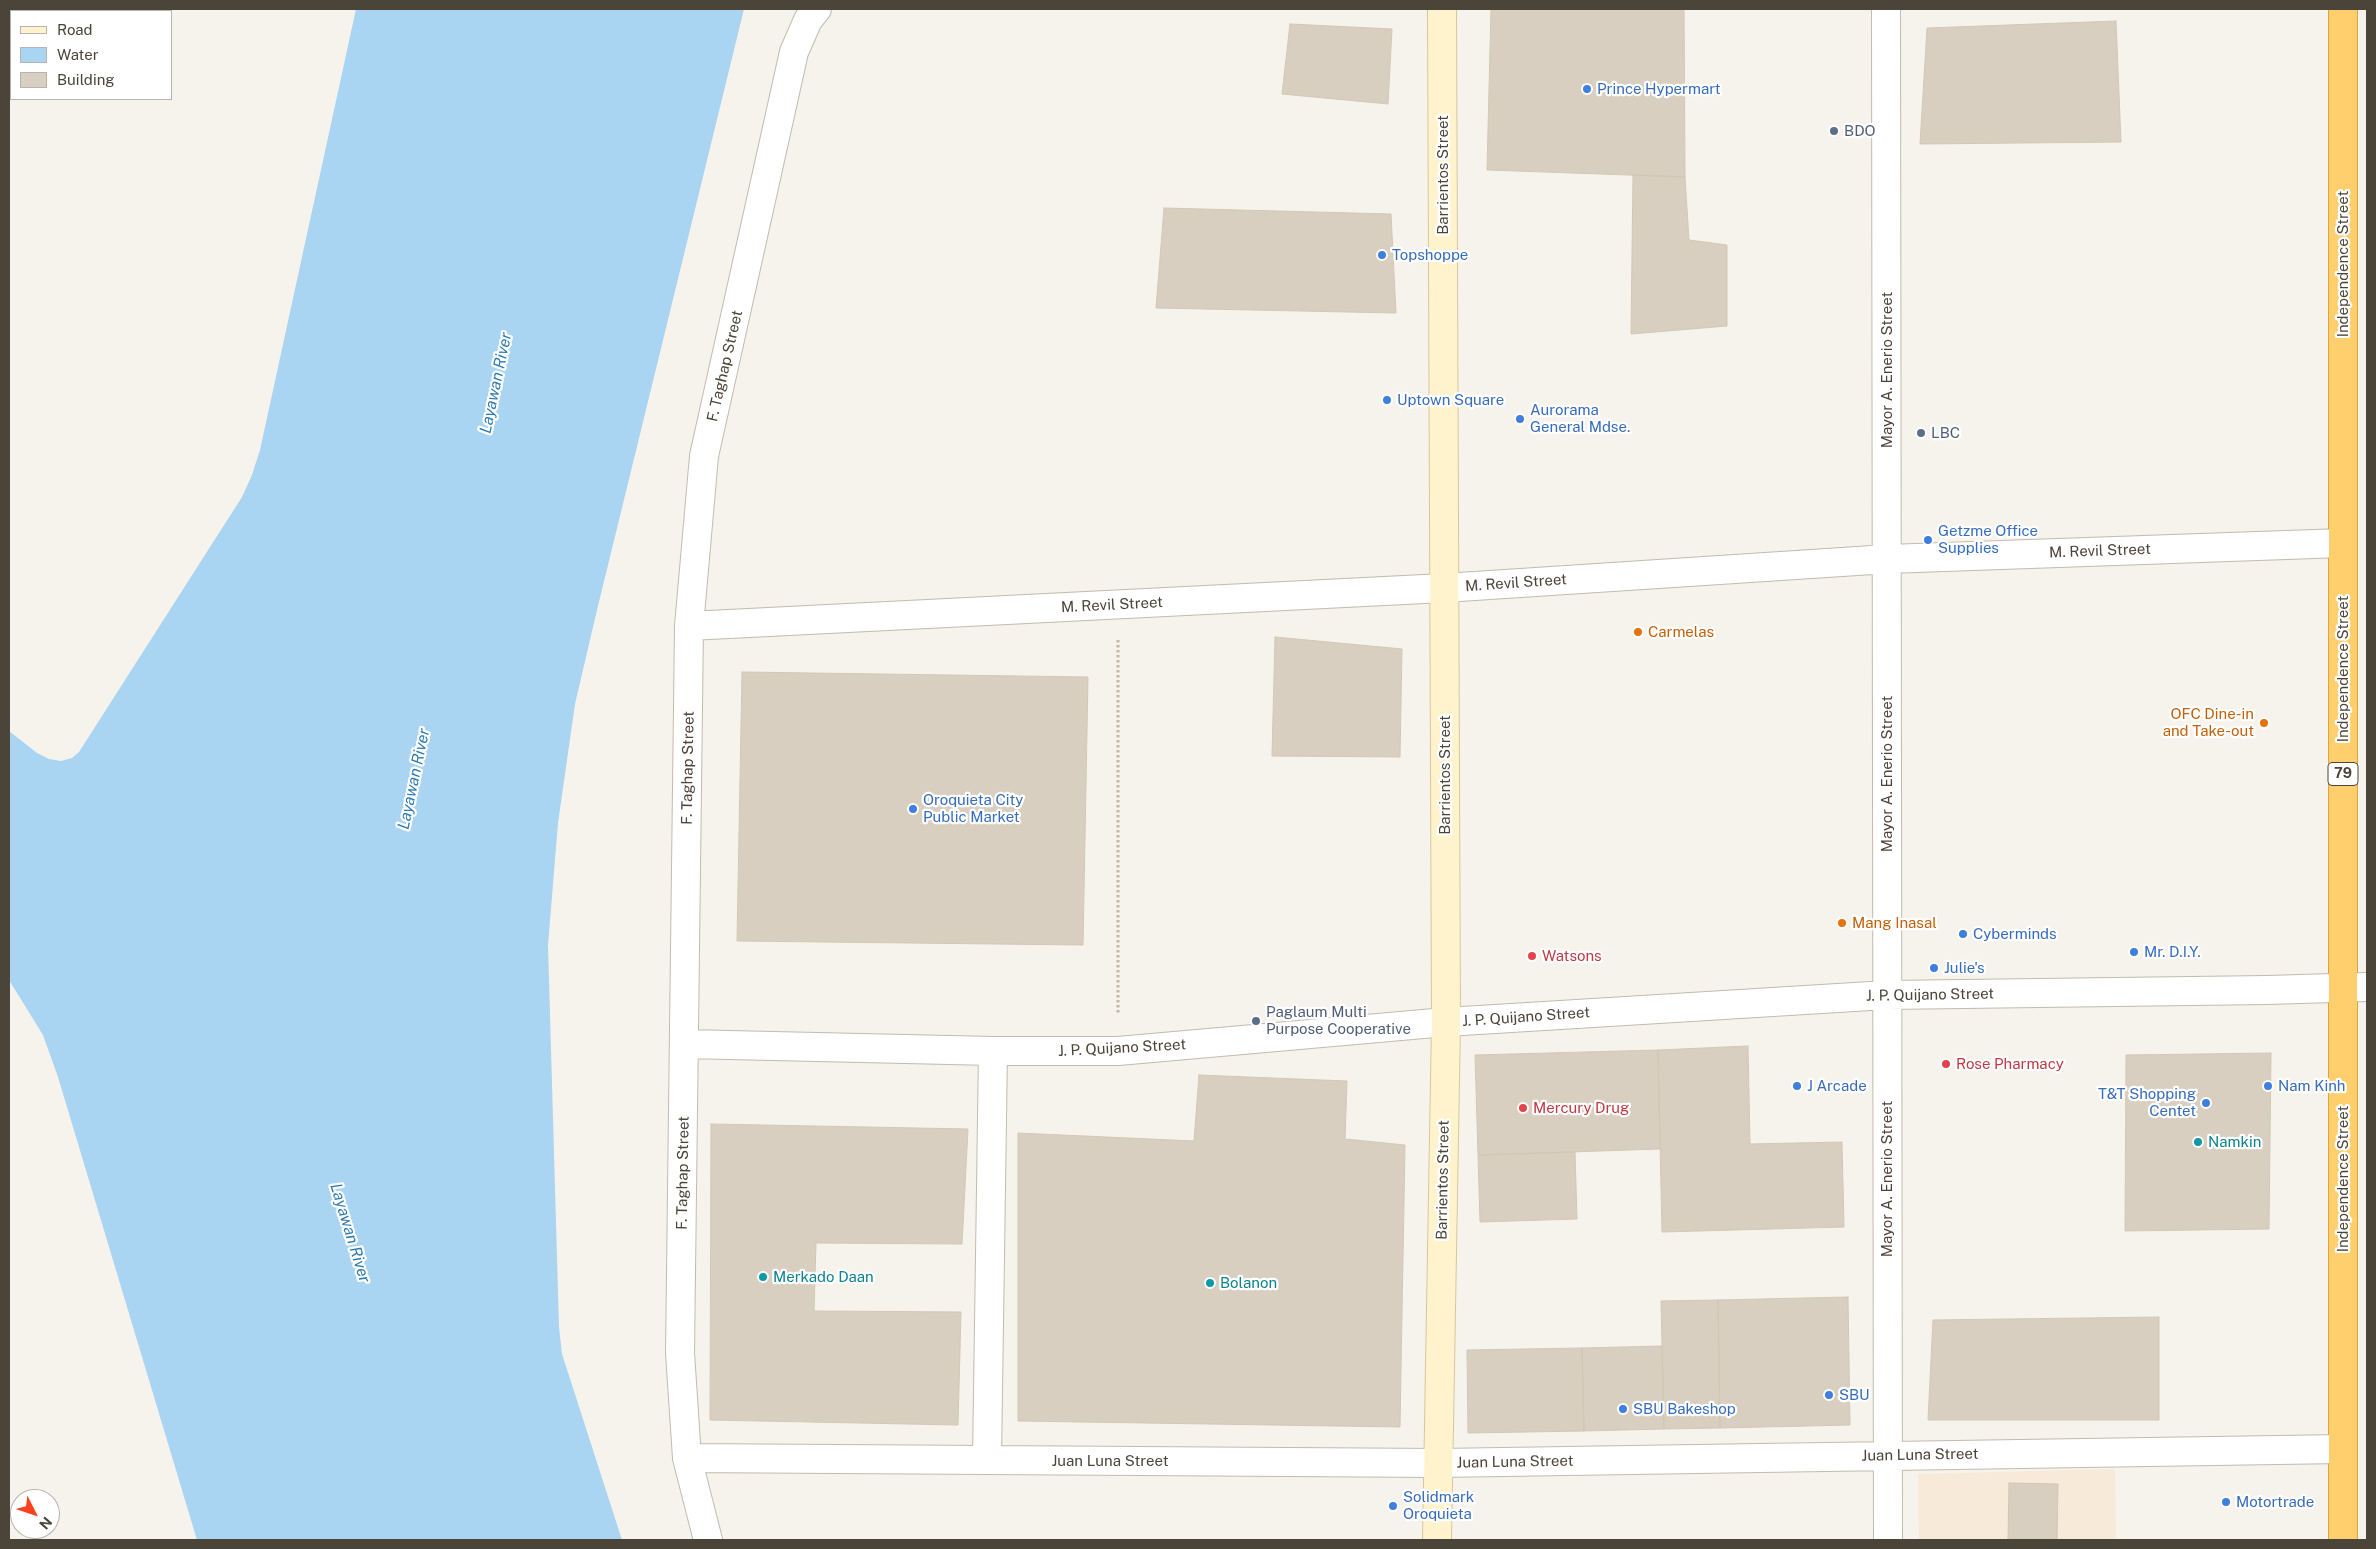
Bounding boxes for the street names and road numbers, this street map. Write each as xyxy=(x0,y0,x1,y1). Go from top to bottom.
street label: Barrientos Street xyxy=(1434,115,1452,235)
street label: Independence Street xyxy=(2334,191,2352,337)
street label: Mayor A. Enerio Street xyxy=(1878,292,1896,448)
street label: F. Taghap Street xyxy=(703,308,747,424)
street label: M. Revil Street xyxy=(2049,540,2151,562)
street label: M. Revil Street xyxy=(1465,570,1567,596)
street label: M. Revil Street xyxy=(1061,593,1163,617)
street label: Independence Street xyxy=(2334,596,2352,742)
street label: Mayor A. Enerio Street xyxy=(1878,696,1896,852)
street label: F. Taghap Street xyxy=(678,711,698,825)
street label: Barrientos Street xyxy=(1436,715,1454,835)
road number: 79 xyxy=(2328,762,2358,786)
street label: J. P. Quijano Street xyxy=(1866,985,1994,1005)
street label: J. P. Quijano Street xyxy=(1461,1004,1591,1030)
street label: J. P. Quijano Street xyxy=(1058,1036,1186,1060)
street label: Mayor A. Enerio Street xyxy=(1878,1101,1896,1257)
street label: Independence Street xyxy=(2334,1106,2352,1252)
street label: F. Taghap Street xyxy=(673,1116,693,1230)
street label: Barrientos Street xyxy=(1433,1120,1453,1240)
street label: Juan Luna Street xyxy=(1861,1445,1979,1465)
street label: Juan Luna Street xyxy=(1051,1452,1169,1470)
street label: Juan Luna Street xyxy=(1456,1452,1574,1472)

